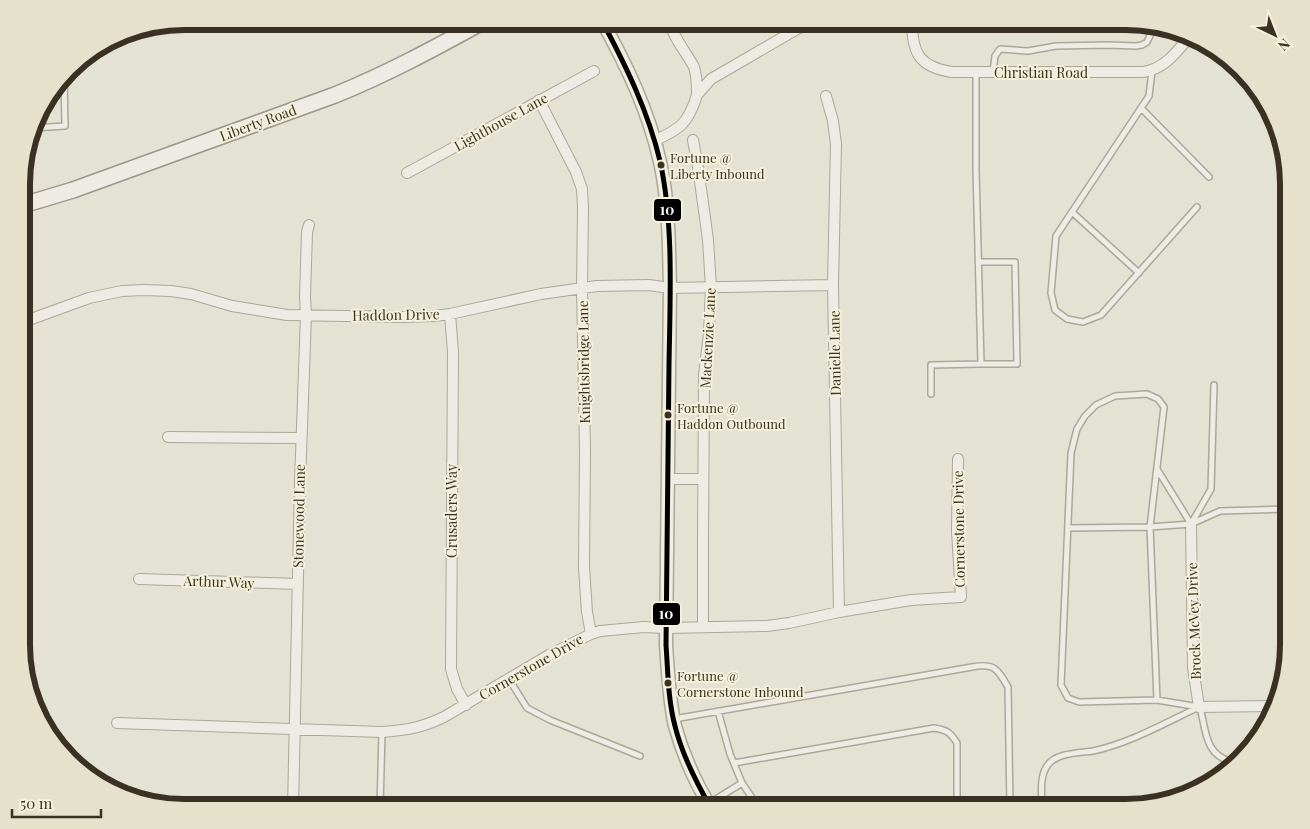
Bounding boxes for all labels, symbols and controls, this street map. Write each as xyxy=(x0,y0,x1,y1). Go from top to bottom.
north arrow xyxy=(1250,10,1300,60)
text: N xyxy=(1274,34,1294,55)
street label: Christian Road xyxy=(994,63,1088,82)
street label: Lighthouse Lane xyxy=(450,88,551,155)
street label: Liberty Road xyxy=(217,100,299,145)
place label: Fortune @ Liberty Inbound xyxy=(670,149,765,182)
marker: Fortune @ Liberty Inbound xyxy=(656,160,666,170)
line badge: 10 xyxy=(653,198,682,222)
text: 10 xyxy=(660,200,674,219)
street label: Mackenzie Lane xyxy=(695,287,720,389)
street label: Knightsbridge Lane xyxy=(573,300,594,424)
street label: Haddon Drive xyxy=(352,304,440,325)
street label: Danielle Lane xyxy=(824,310,845,396)
place label: Fortune @ Haddon Outbound xyxy=(677,399,786,432)
marker: Fortune @ Haddon Outbound xyxy=(663,410,673,420)
street label: Stonewood Lane xyxy=(288,464,309,568)
street label: Crusaders Way xyxy=(442,464,461,558)
street label: Cornerstone Drive xyxy=(948,470,969,588)
street label: Brock McVey Drive xyxy=(1182,562,1205,680)
street label: Arthur Way xyxy=(182,571,255,592)
line badge: 10 xyxy=(652,602,681,626)
text: 10 xyxy=(659,604,673,623)
street label: Cornerstone Drive xyxy=(475,629,586,704)
place label: Fortune @ Cornerstone Inbound xyxy=(677,667,804,700)
marker: Fortune @ Cornerstone Inbound xyxy=(663,678,673,688)
scale bar xyxy=(12,786,101,818)
text: 50 m xyxy=(20,793,53,813)

